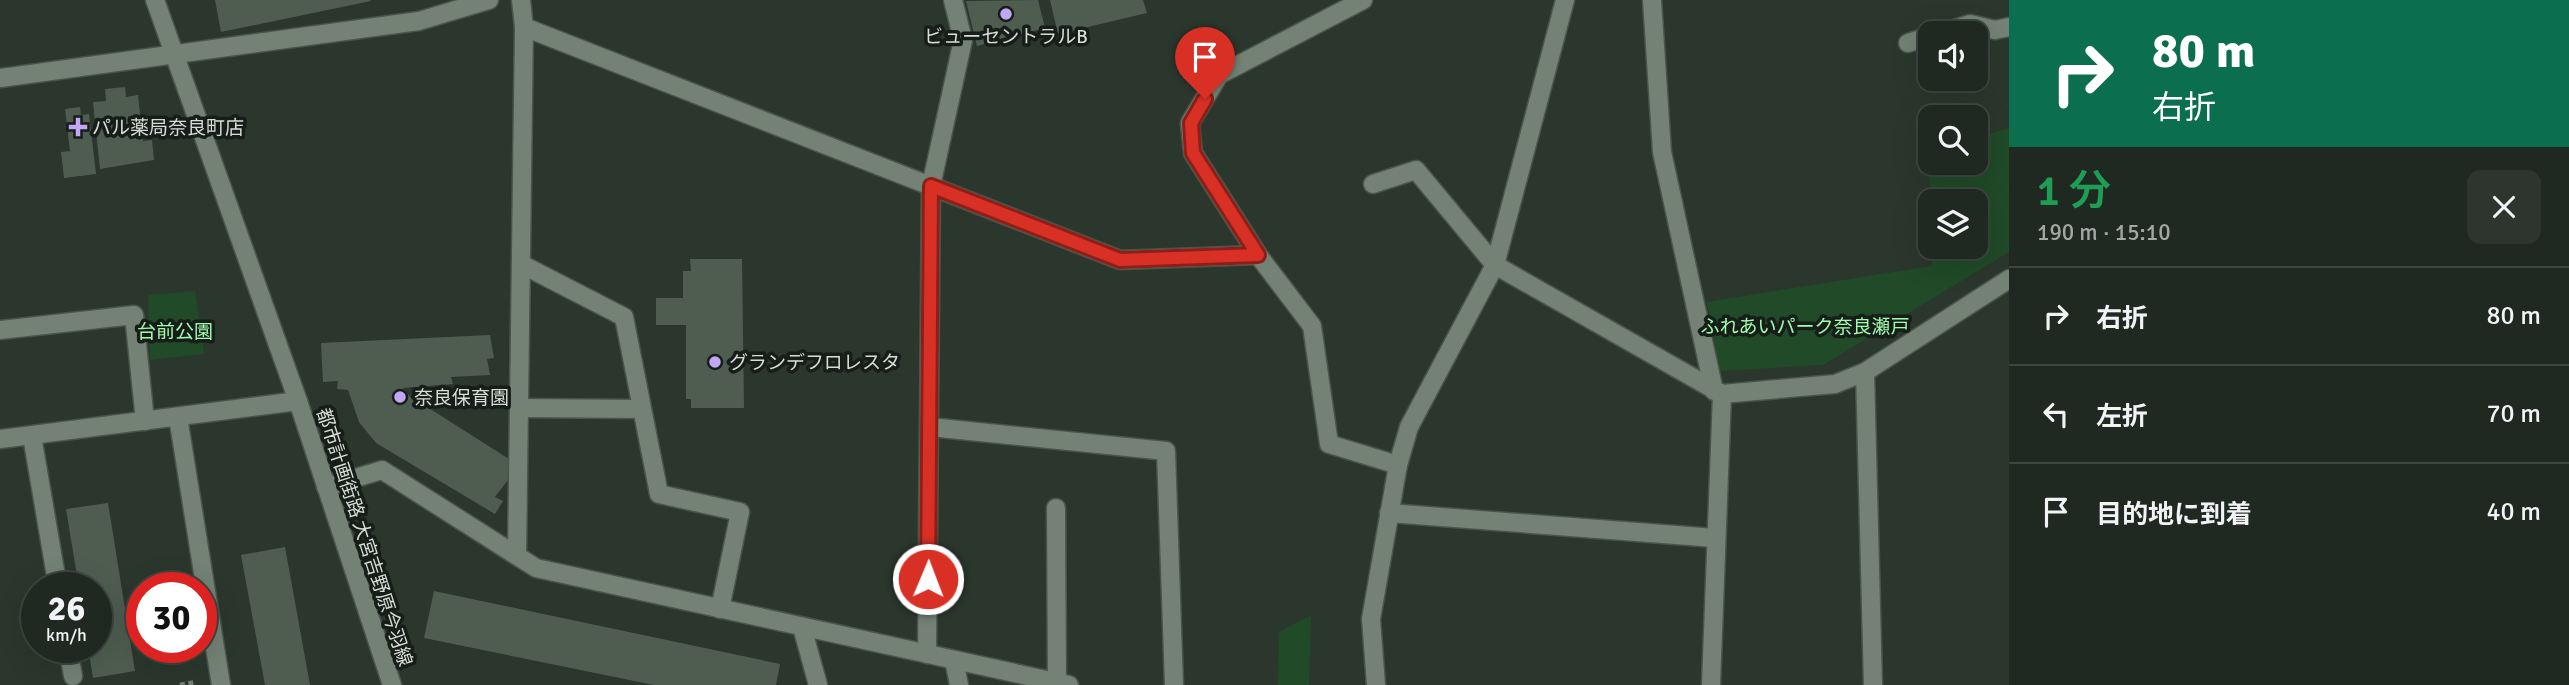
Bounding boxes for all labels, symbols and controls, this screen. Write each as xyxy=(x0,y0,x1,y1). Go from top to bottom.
marker: ビューセントラルB xyxy=(998,6,1014,22)
map controls xyxy=(1918,21,1988,259)
button: sound xyxy=(1918,21,1988,91)
text: 80 m xyxy=(2152,21,2255,81)
place label: ビューセントラルB xyxy=(924,25,1088,49)
pin xyxy=(1175,27,1235,99)
icon: right xyxy=(2037,28,2128,119)
icon: arrive xyxy=(1186,38,1224,76)
text: 右折 xyxy=(2152,88,2216,127)
button: search xyxy=(1918,105,1988,175)
place label: パル薬局奈良町店 xyxy=(92,116,244,140)
marker: パル薬局奈良町店 xyxy=(70,119,86,135)
text: 1 分 xyxy=(2037,166,2111,217)
button: close xyxy=(2467,170,2541,244)
button: layers xyxy=(1918,189,1988,259)
text: 190 m · 15:10 xyxy=(2037,218,2171,247)
icon: right xyxy=(2037,297,2075,335)
text: 80 m xyxy=(2486,300,2541,332)
text: 右折 xyxy=(2096,303,2148,335)
park label: ふれあいパーク奈良瀬戸 xyxy=(1700,315,1910,339)
park label: 台前公園 xyxy=(137,320,213,344)
place label: グランデフロレスタ xyxy=(729,351,900,375)
marker: グランデフロレスタ xyxy=(707,354,723,370)
place label: 奈良保育園 xyxy=(414,386,509,410)
marker: 奈良保育園 xyxy=(392,389,408,405)
icon: left xyxy=(2037,395,2075,433)
text: 70 m xyxy=(2486,398,2541,430)
text: 左折 xyxy=(2096,401,2148,433)
street label: 都市計画街路 大宮吉野原今羽線 xyxy=(311,405,417,669)
icon: arrive xyxy=(2037,493,2075,531)
text: 40 m xyxy=(2486,496,2541,528)
text: 目的地に到着 xyxy=(2096,499,2252,531)
position arrow xyxy=(891,542,965,616)
speed limit sign: 30 xyxy=(126,572,217,663)
text: 26 xyxy=(48,587,85,630)
text: km/h xyxy=(46,624,87,646)

